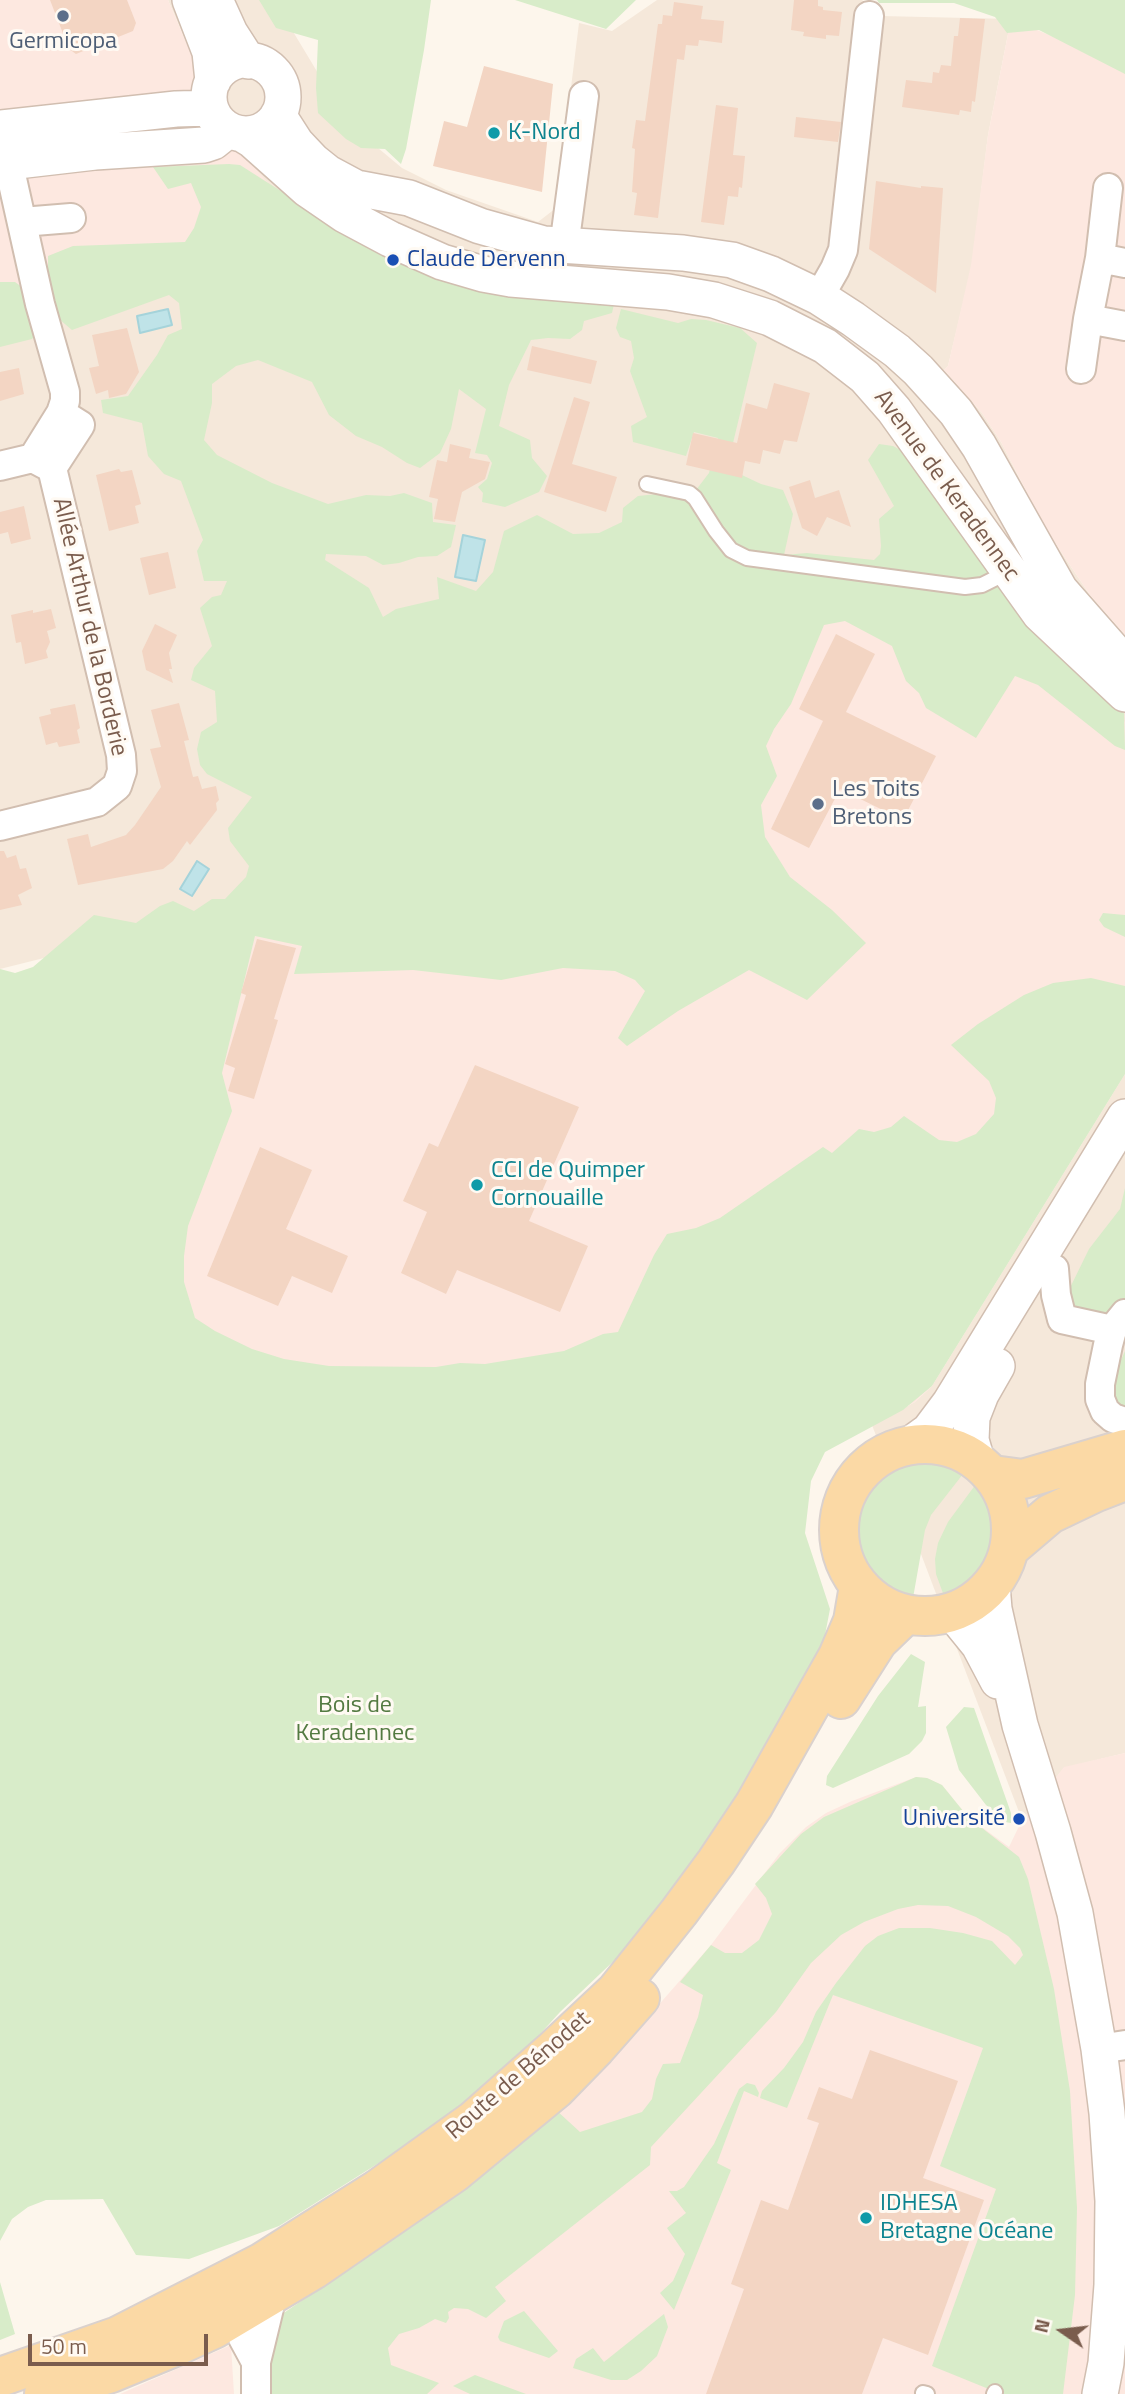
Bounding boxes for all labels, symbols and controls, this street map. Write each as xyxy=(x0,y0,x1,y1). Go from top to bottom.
marker: Germicopa xyxy=(55,8,71,24)
place label: Germicopa xyxy=(9,28,117,56)
place label: K-Nord xyxy=(508,119,581,147)
marker: K-Nord xyxy=(486,125,502,141)
place label: Claude Dervenn xyxy=(407,246,566,274)
marker: Claude Dervenn xyxy=(385,252,401,268)
street label: Avenue de Keradennec xyxy=(867,385,1025,587)
street label: Allée Arthur de la Borderie xyxy=(45,495,133,759)
place label: Les Toits Bretons xyxy=(832,776,920,832)
marker: Les Toits Bretons xyxy=(810,796,826,812)
place label: CCI de Quimper Cornouaille xyxy=(491,1157,645,1213)
marker: CCI de Quimper Cornouaille xyxy=(469,1177,485,1193)
park label: Bois de Keradennec xyxy=(296,1692,414,1748)
place label: Université xyxy=(903,1805,1005,1833)
marker: Université xyxy=(1011,1811,1027,1827)
street label: Route de Bénodet xyxy=(441,2006,597,2146)
place label: IDHESA Bretagne Océane xyxy=(880,2190,1053,2246)
marker: IDHESA Bretagne Océane xyxy=(858,2210,874,2226)
north arrow xyxy=(1027,2296,1097,2366)
text: N xyxy=(1025,2316,1057,2336)
scale bar xyxy=(32,2320,212,2364)
text: 50 m xyxy=(41,2330,87,2362)

